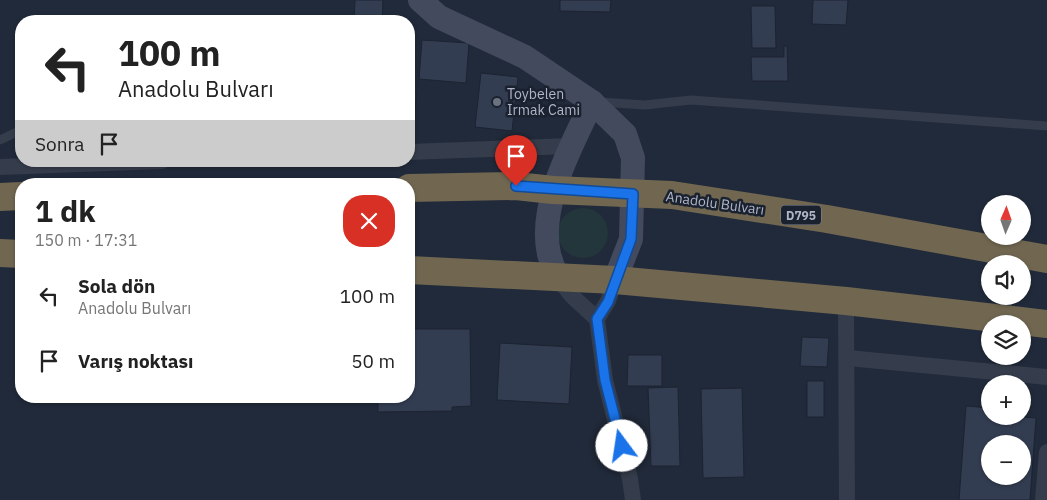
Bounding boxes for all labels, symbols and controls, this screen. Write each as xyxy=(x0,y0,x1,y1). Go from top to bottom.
text: 100 m xyxy=(118,30,221,76)
icon: left xyxy=(35,35,100,100)
text: Anadolu Bulvarı xyxy=(118,74,274,103)
place label: Toybelen Irmak Cami xyxy=(507,85,580,119)
marker: Toybelen Irmak Cami xyxy=(491,96,503,108)
icon: arrive xyxy=(95,130,123,158)
text: Sonra xyxy=(35,132,85,156)
pin xyxy=(495,135,537,186)
icon: arrive xyxy=(502,142,530,170)
street label: Anadolu Bulvarı xyxy=(665,187,765,219)
text: 1 dk xyxy=(35,191,96,230)
button: close xyxy=(343,195,395,247)
north arrow xyxy=(981,195,1031,245)
map controls xyxy=(981,195,1031,485)
road number: D795 xyxy=(781,206,821,224)
text: 150 m · 17:31 xyxy=(35,230,137,250)
button: sound xyxy=(981,255,1031,305)
text: Sola dön xyxy=(78,274,155,298)
icon: left xyxy=(35,282,63,310)
text: 100 m xyxy=(340,284,395,308)
text: Anadolu Bulvarı xyxy=(78,298,191,318)
button: layers xyxy=(981,315,1031,365)
icon: arrive xyxy=(35,347,63,375)
text: Varış noktası xyxy=(78,349,193,373)
text: 50 m xyxy=(351,349,395,373)
button: + xyxy=(981,375,1031,425)
position arrow xyxy=(595,419,647,471)
button: − xyxy=(981,435,1031,485)

